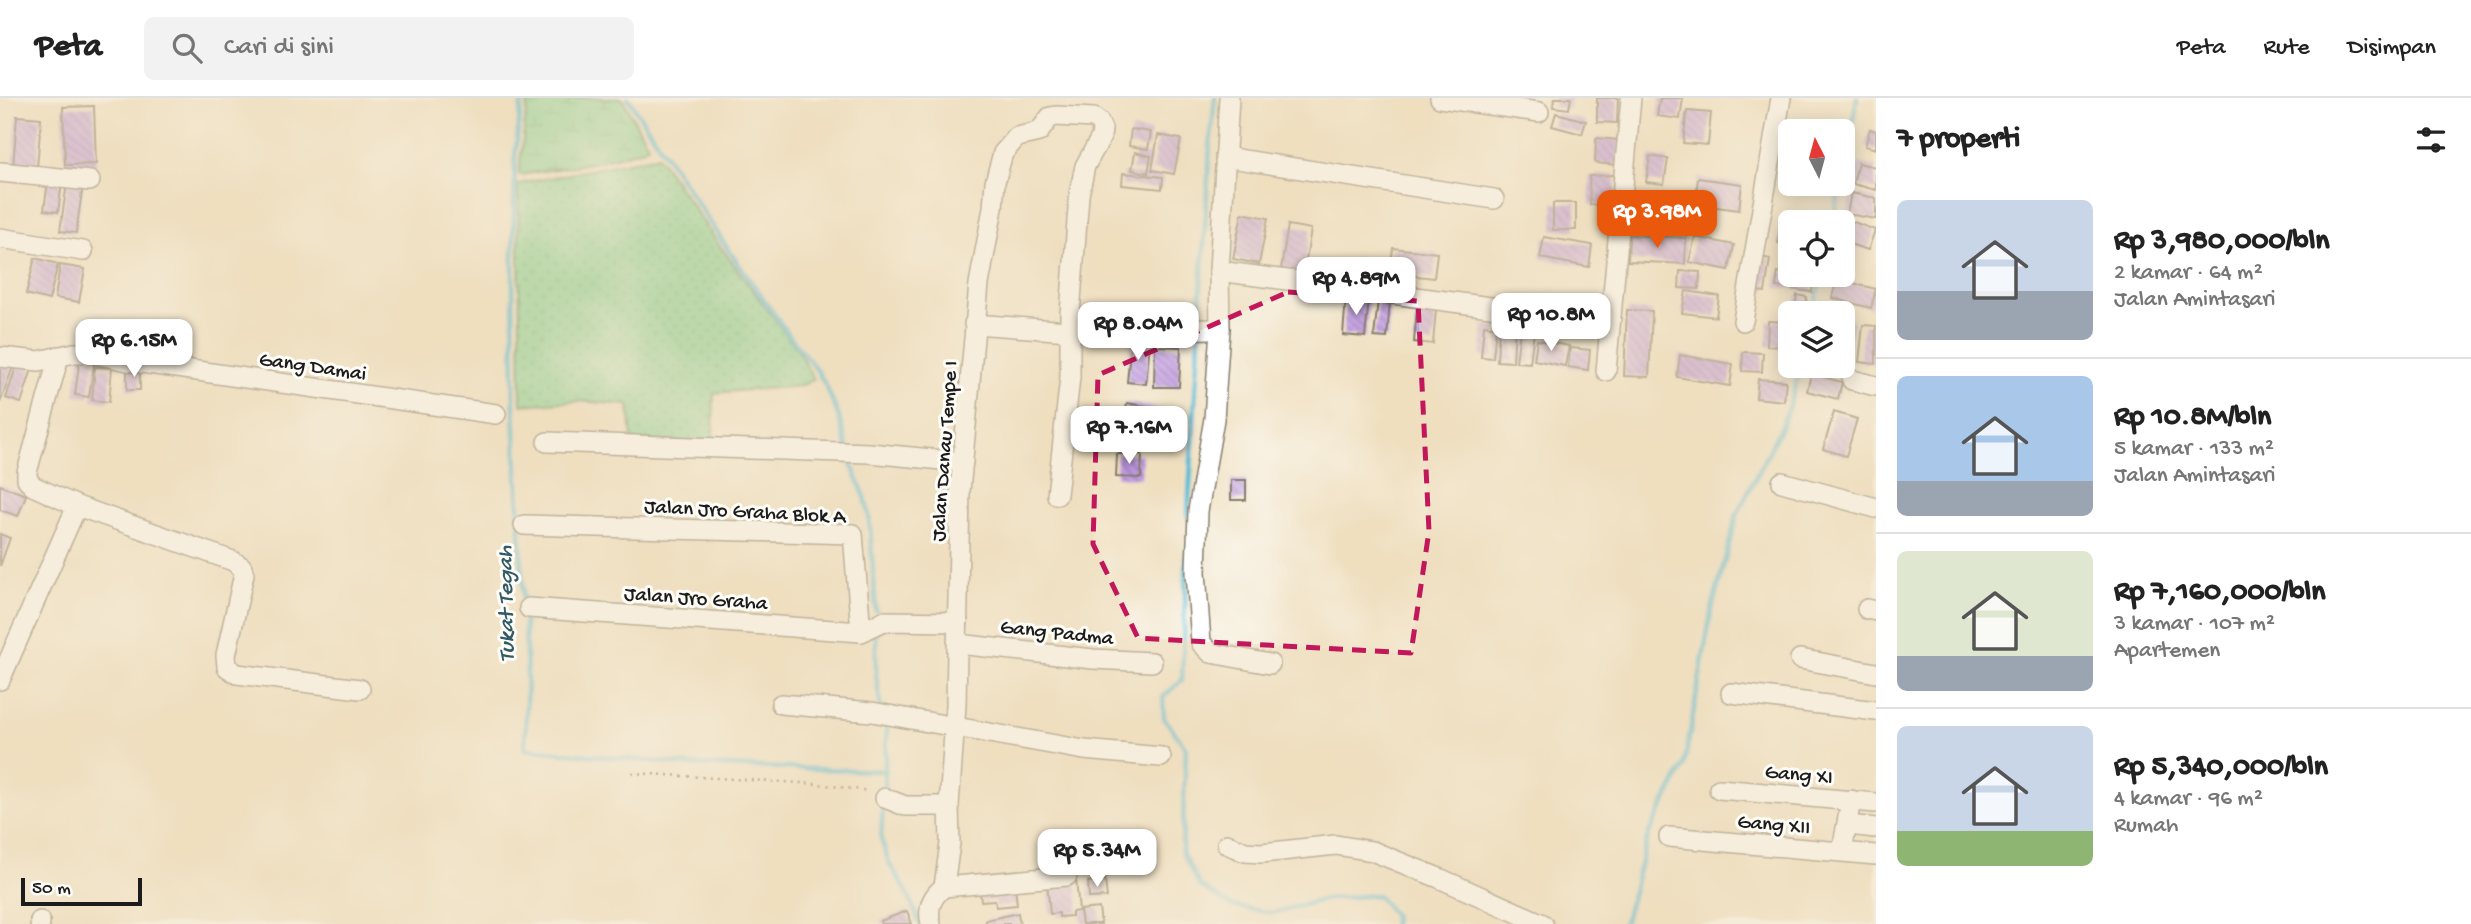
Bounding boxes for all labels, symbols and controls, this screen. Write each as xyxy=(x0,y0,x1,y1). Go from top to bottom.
search box xyxy=(144,17,634,80)
text: Peta xyxy=(35,29,102,67)
icon: search xyxy=(168,29,206,67)
text: Cari di sini xyxy=(224,33,334,64)
text: Peta xyxy=(2177,34,2226,63)
text: Rute xyxy=(2264,34,2310,63)
text: Disimpan xyxy=(2348,34,2436,63)
north arrow xyxy=(1778,119,1855,196)
map controls xyxy=(1778,119,1855,378)
icon: filters xyxy=(2412,121,2450,159)
text: 7 properti xyxy=(1897,123,2020,158)
pin: Rp 3.98M xyxy=(1585,190,1729,250)
text: Rp 3.98M xyxy=(1613,199,1701,226)
button: locate xyxy=(1778,210,1855,287)
text: Rp 3,980,000/bln xyxy=(2114,225,2330,260)
icon: home xyxy=(1953,228,2037,312)
pin: Rp 4.89M xyxy=(1284,258,1428,317)
text: 2 kamar · 64 m² xyxy=(2114,260,2263,287)
text: Rp 4.89M xyxy=(1312,266,1400,293)
text: Jalan Amintasari xyxy=(2114,287,2276,314)
pin: Rp 10.8M xyxy=(1479,294,1623,353)
button: layers xyxy=(1778,301,1855,378)
pin: Rp 8.04M xyxy=(1066,302,1210,362)
text: Rp 10.8M xyxy=(1508,302,1594,329)
text: Rp 8.04M xyxy=(1094,311,1182,338)
pin: Rp 6.15M xyxy=(62,320,206,379)
text: Rp 6.15M xyxy=(91,328,177,355)
street label: Gang Damai xyxy=(257,349,368,388)
street label: Jalan Danau Tempe I xyxy=(928,360,965,542)
text: Rp 10.8M/bln xyxy=(2114,401,2271,436)
icon: home xyxy=(1953,404,2037,488)
pin: Rp 7.16M xyxy=(1057,406,1201,466)
text: Rp 7.16M xyxy=(1087,415,1171,442)
text: 5 kamar · 133 m² xyxy=(2114,436,2274,463)
text: Jalan Amintasari xyxy=(2114,463,2276,490)
street label: Jalan Jro Graha Blok A xyxy=(643,496,848,531)
water label: Tukat Tegah xyxy=(493,545,522,662)
text: Rp 7,160,000/bln xyxy=(2114,576,2325,611)
icon: home xyxy=(1953,579,2037,663)
street label: Jalan Jro Graha xyxy=(623,583,770,618)
text: 3 kamar · 107 m² xyxy=(2114,611,2275,638)
street label: Gang Padma xyxy=(999,616,1116,653)
text: Apartemen xyxy=(2114,638,2220,665)
text: Rp 5,340,000/bln xyxy=(2114,751,2328,786)
icon: home xyxy=(1953,754,2037,838)
street label: Gang XI xyxy=(1764,761,1834,792)
text: 4 kamar · 96 m² xyxy=(2114,786,2263,813)
street label: Gang XII xyxy=(1736,811,1811,842)
text: Rumah xyxy=(2114,813,2178,840)
pin: Rp 5.34M xyxy=(1025,830,1169,889)
text: Rp 5.34M xyxy=(1054,838,1140,865)
scale bar xyxy=(21,875,142,907)
text: 50 m xyxy=(32,878,71,901)

